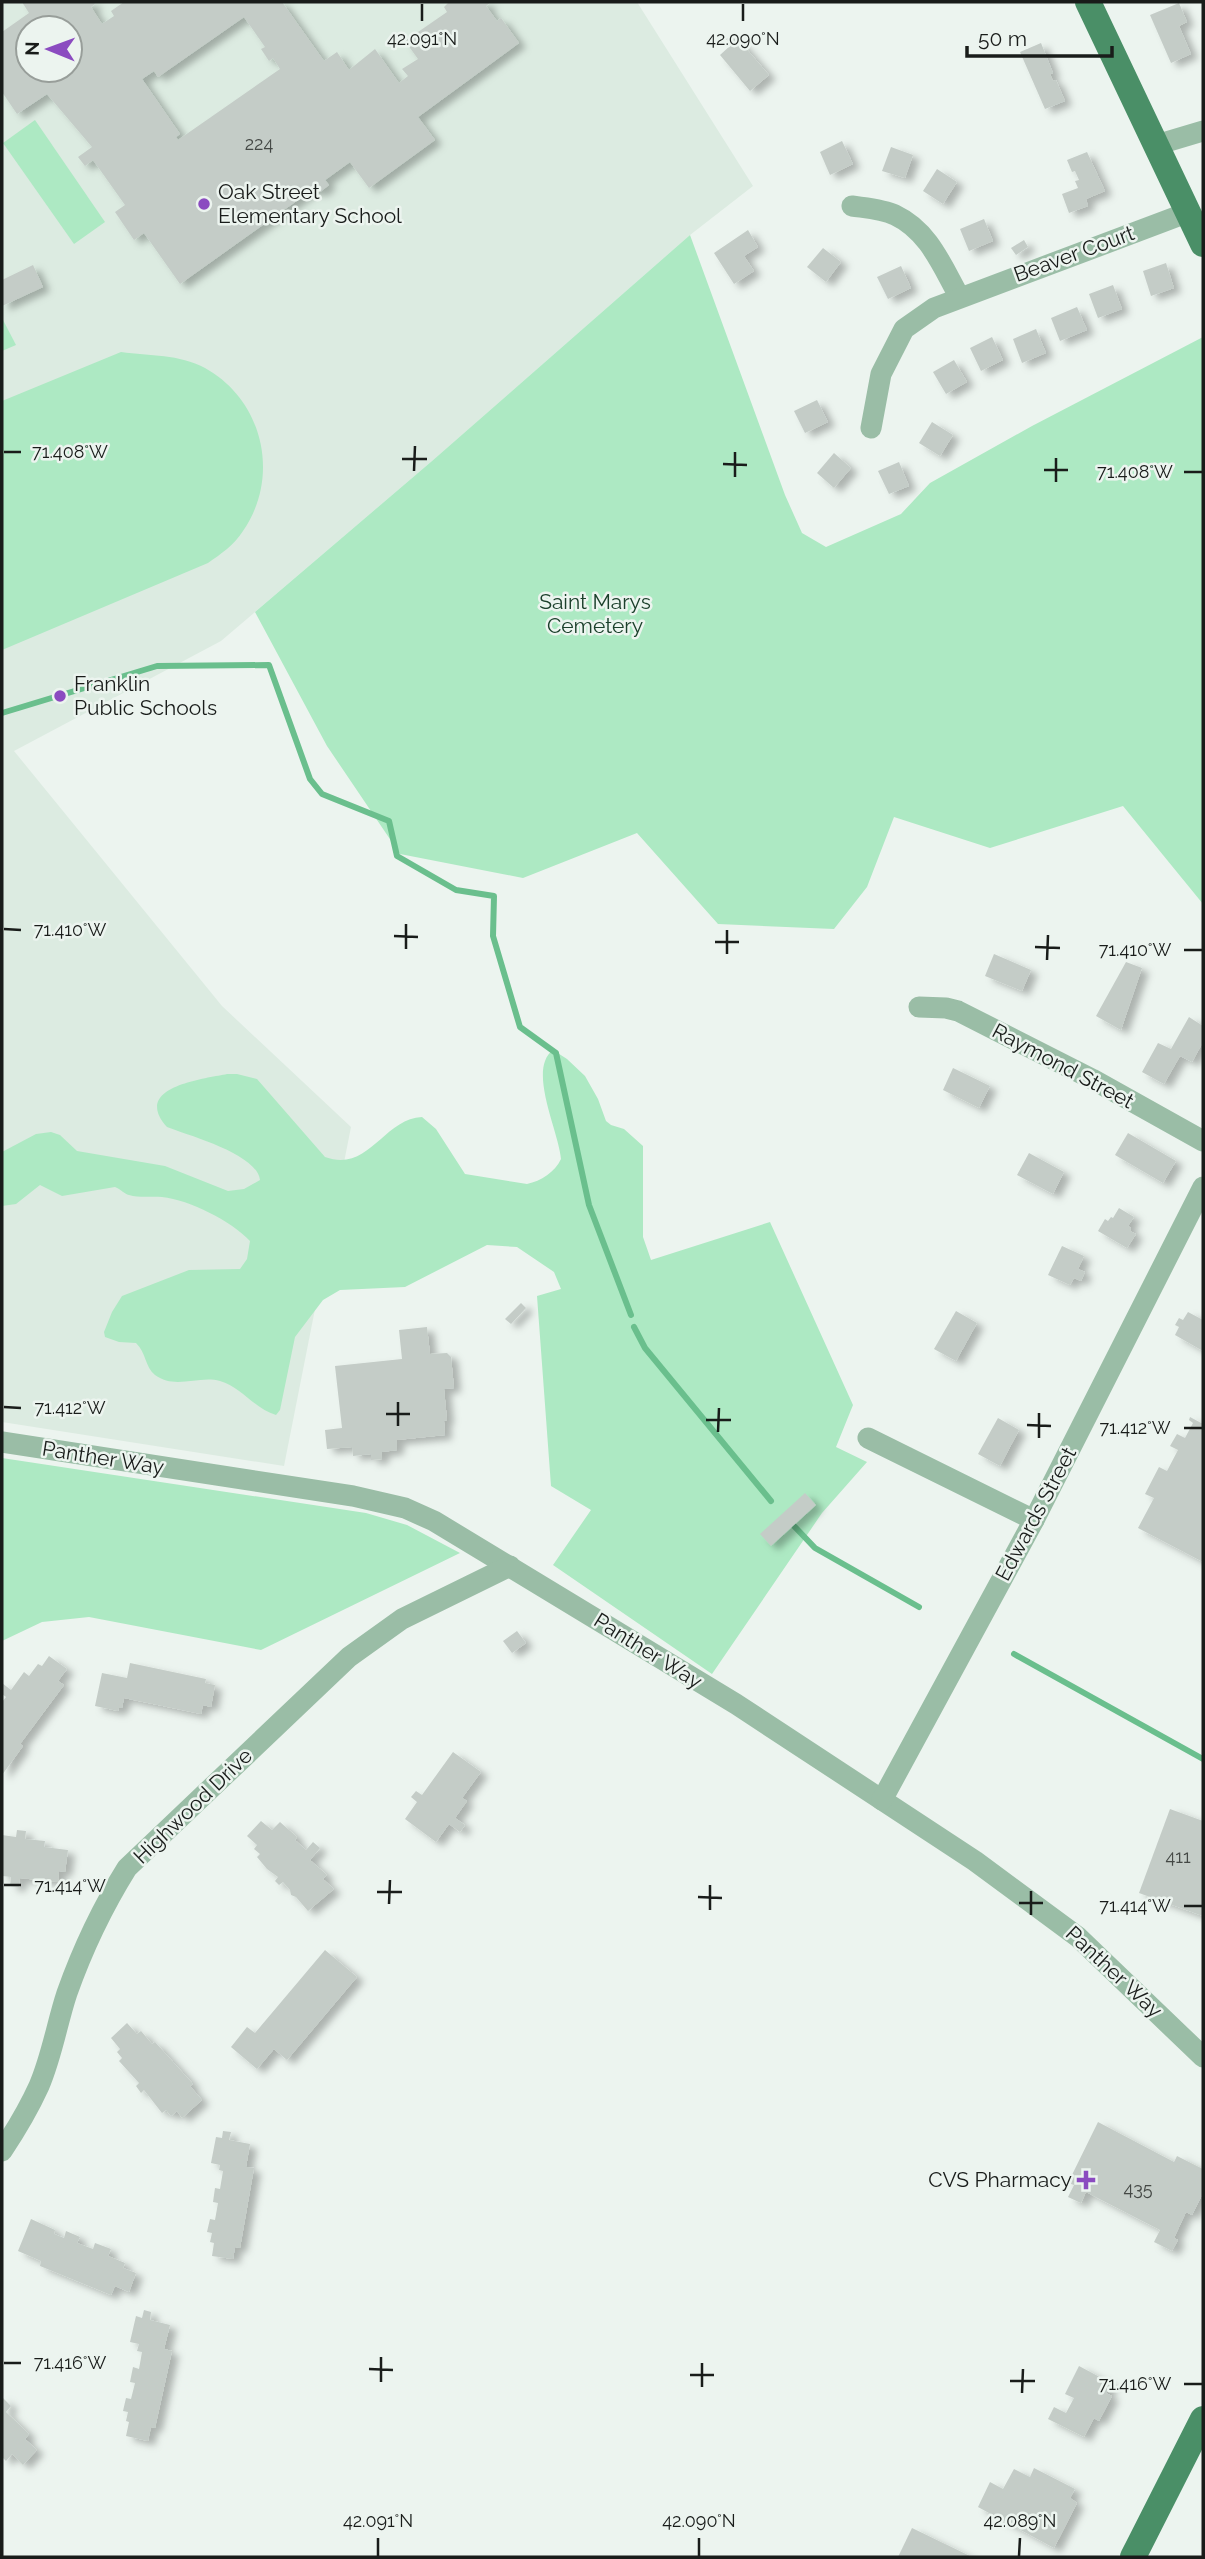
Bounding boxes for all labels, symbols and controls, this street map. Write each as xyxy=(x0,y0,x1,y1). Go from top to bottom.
north arrow xyxy=(14,14,84,84)
scale bar xyxy=(967,14,1112,58)
text: 50 m xyxy=(978,26,1027,51)
text: 42.091°N xyxy=(387,28,457,49)
text: 42.090°N xyxy=(706,28,780,49)
text: N xyxy=(21,41,43,56)
house number: 224 xyxy=(245,133,273,154)
place label: Oak Street Elementary School xyxy=(218,179,402,228)
marker: Oak Street Elementary School xyxy=(196,196,212,212)
street label: Beaver Court xyxy=(1010,220,1138,287)
text: 71.408°W xyxy=(32,441,108,462)
text: 71.408°W xyxy=(1097,461,1173,482)
park label: Saint Marys Cemetery xyxy=(539,589,651,638)
place label: Franklin Public Schools xyxy=(74,671,217,720)
marker: Franklin Public Schools xyxy=(52,688,68,704)
text: 71.410°W xyxy=(34,919,106,940)
text: 71.410°W xyxy=(1099,939,1171,960)
street label: Raymond Street xyxy=(988,1018,1138,1113)
text: 71.412°W xyxy=(34,1397,106,1418)
text: 71.412°W xyxy=(1099,1417,1171,1438)
street label: Panther Way xyxy=(40,1436,166,1479)
street label: Edwards Street xyxy=(990,1443,1081,1585)
street label: Panther Way xyxy=(589,1607,707,1694)
street label: Highwood Drive xyxy=(128,1743,257,1869)
house number: 411 xyxy=(1165,1846,1191,1867)
text: 71.414°W xyxy=(34,1875,106,1896)
text: 71.414°W xyxy=(1099,1895,1171,1916)
street label: Panther Way xyxy=(1061,1921,1168,2023)
place label: CVS Pharmacy xyxy=(928,2167,1072,2192)
marker: CVS Pharmacy xyxy=(1078,2172,1094,2188)
house number: 435 xyxy=(1123,2178,1153,2199)
text: 71.416°W xyxy=(34,2352,107,2373)
text: 71.416°W xyxy=(1099,2373,1172,2394)
text: 42.091°N xyxy=(343,2510,413,2531)
text: 42.090°N xyxy=(662,2510,736,2531)
text: 42.089°N xyxy=(984,2510,1056,2531)

